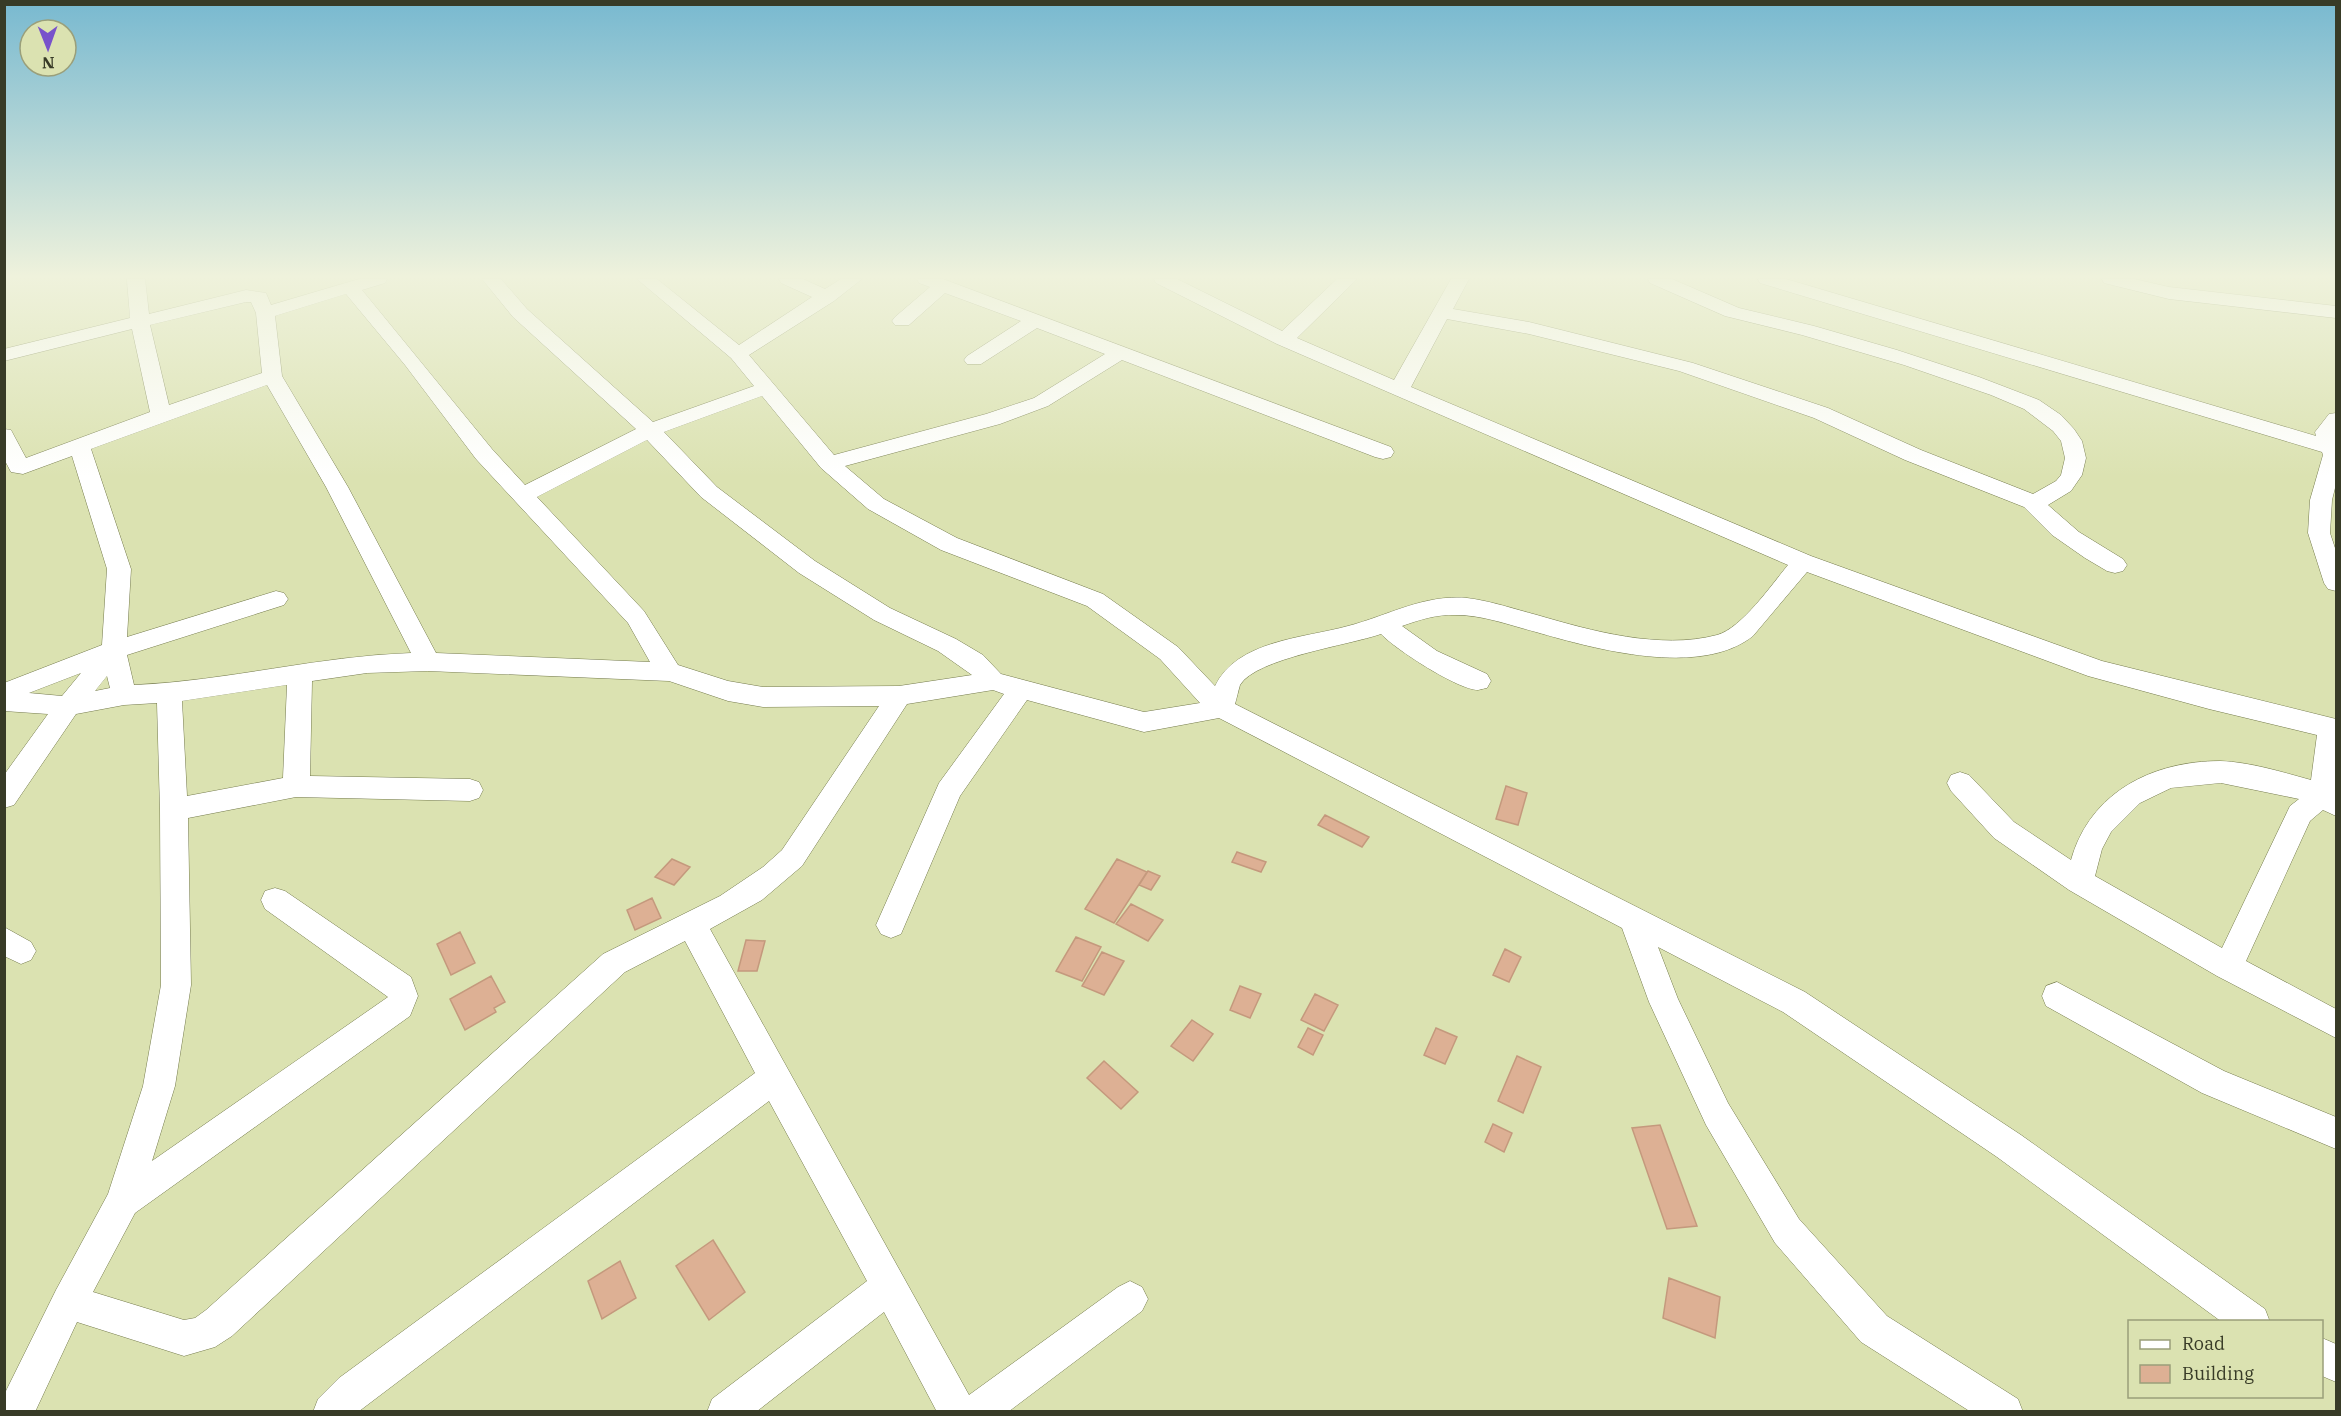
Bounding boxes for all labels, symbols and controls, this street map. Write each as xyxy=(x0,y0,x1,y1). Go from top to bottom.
north arrow xyxy=(18,18,78,78)
text: N xyxy=(42,53,55,73)
legend xyxy=(2128,1320,2323,1398)
text: Road xyxy=(2182,1332,2225,1355)
text: Building xyxy=(2182,1362,2254,1385)

